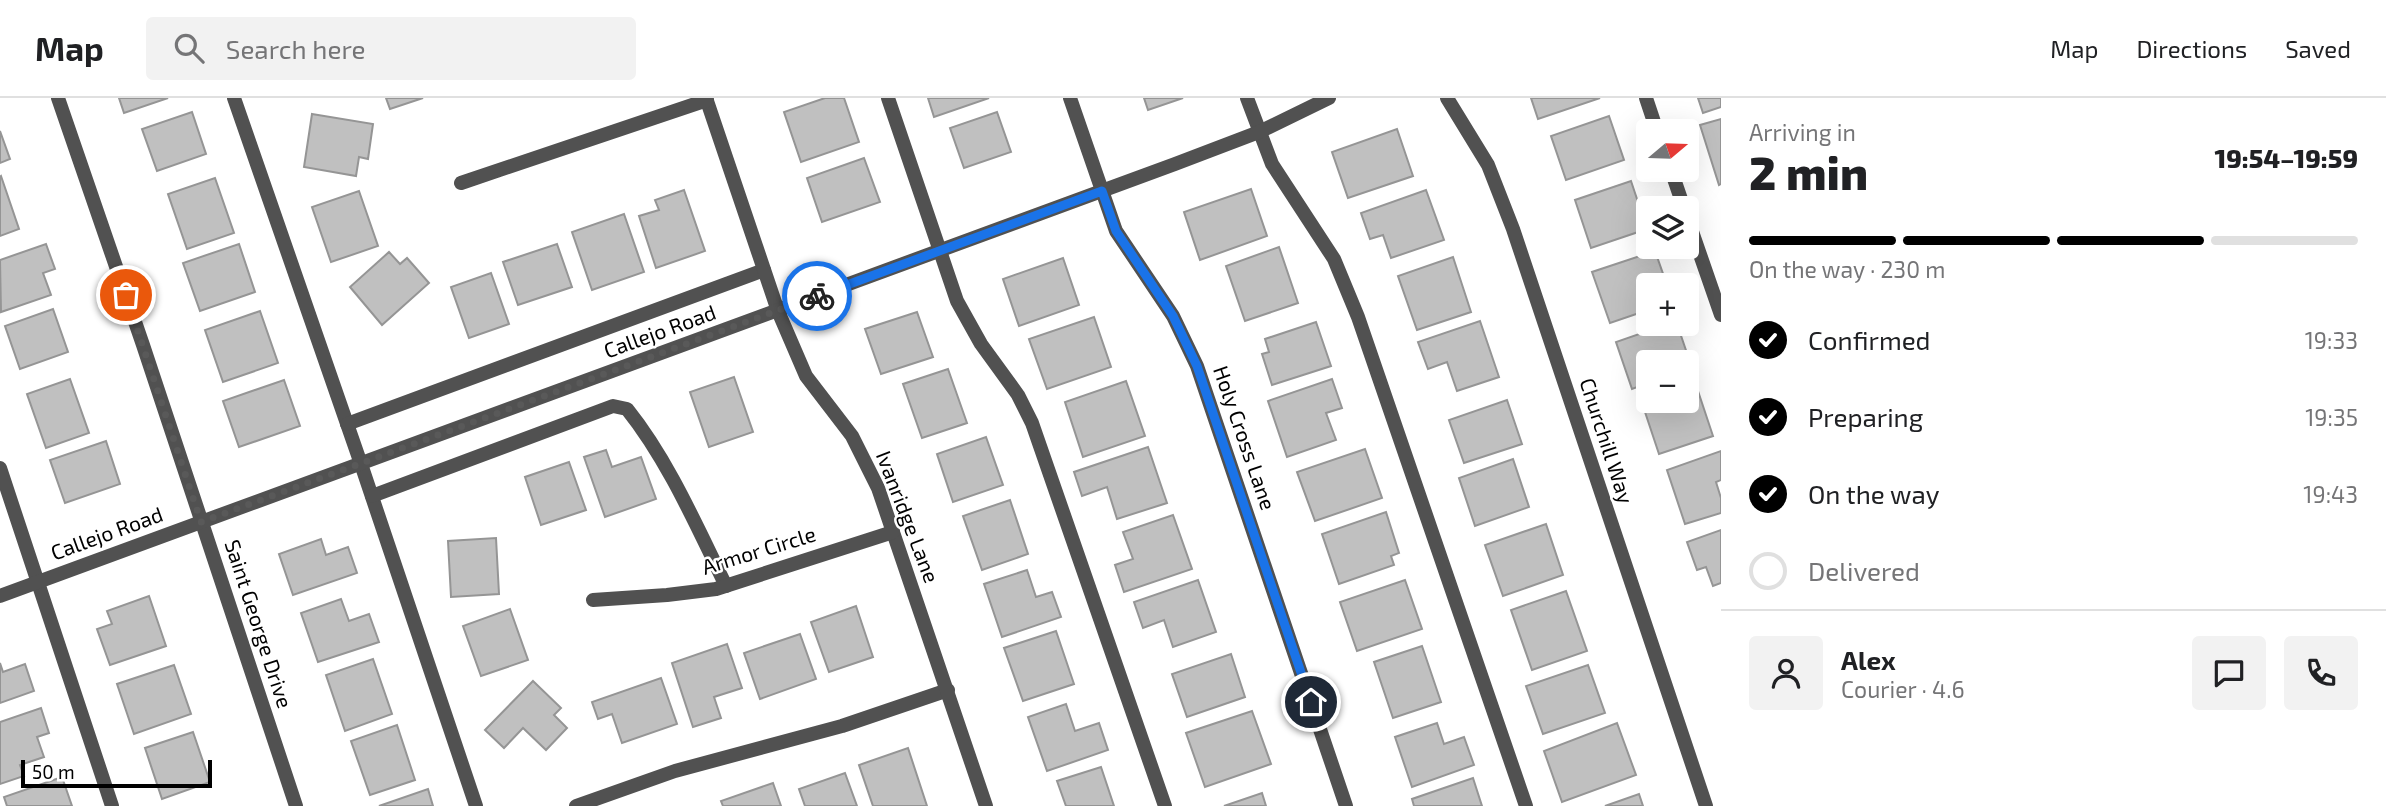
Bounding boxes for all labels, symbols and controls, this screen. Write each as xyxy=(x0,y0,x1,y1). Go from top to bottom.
search box xyxy=(146,17,636,80)
text: Map xyxy=(35,28,104,68)
icon: search xyxy=(170,29,208,67)
text: Search here xyxy=(226,33,365,64)
text: Map xyxy=(2050,34,2098,63)
text: Directions xyxy=(2136,34,2247,63)
text: Saved xyxy=(2285,34,2351,63)
text: Arriving in xyxy=(1749,118,1856,146)
north arrow xyxy=(1636,119,1699,182)
map controls xyxy=(1636,119,1699,413)
text: 19:54–19:59 xyxy=(2214,142,2358,173)
text: 2 min xyxy=(1749,144,1868,199)
button: layers xyxy=(1636,196,1699,259)
text: On the way · 230 m xyxy=(1749,255,1945,283)
courier xyxy=(782,261,852,331)
pin xyxy=(96,265,156,325)
button: + xyxy=(1636,273,1699,336)
icon: bag xyxy=(107,276,145,314)
icon: bike xyxy=(798,277,836,315)
street label: Callejo Road xyxy=(600,299,719,363)
icon: check xyxy=(1749,321,1787,359)
text: Confirmed xyxy=(1808,324,1931,355)
text: 19:33 xyxy=(2305,326,2358,354)
button: − xyxy=(1636,350,1699,413)
street label: Holy Cross Lane xyxy=(1209,362,1282,513)
street label: Churchill Way xyxy=(1575,375,1639,507)
icon: check xyxy=(1749,398,1787,436)
text: Preparing xyxy=(1808,401,1923,432)
text: 19:35 xyxy=(2305,403,2358,431)
street label: Ivanridge Lane xyxy=(872,447,945,586)
icon: check xyxy=(1749,475,1787,513)
text: On the way xyxy=(1808,478,1939,509)
text: 19:43 xyxy=(2303,480,2358,508)
street label: Callejo Road xyxy=(47,501,166,565)
street label: Armor Circle xyxy=(699,520,818,579)
street label: Saint George Drive xyxy=(220,536,298,711)
text: Delivered xyxy=(1808,555,1920,586)
button: person xyxy=(1749,636,1823,710)
button: chat xyxy=(2192,636,2266,710)
button: phone xyxy=(2284,636,2358,710)
text: Alex xyxy=(1841,644,1896,675)
pin xyxy=(1281,672,1341,732)
text: Courier · 4.6 xyxy=(1841,675,1965,703)
icon: home xyxy=(1292,683,1330,721)
scale bar xyxy=(21,757,212,789)
text: 50 m xyxy=(32,760,75,783)

